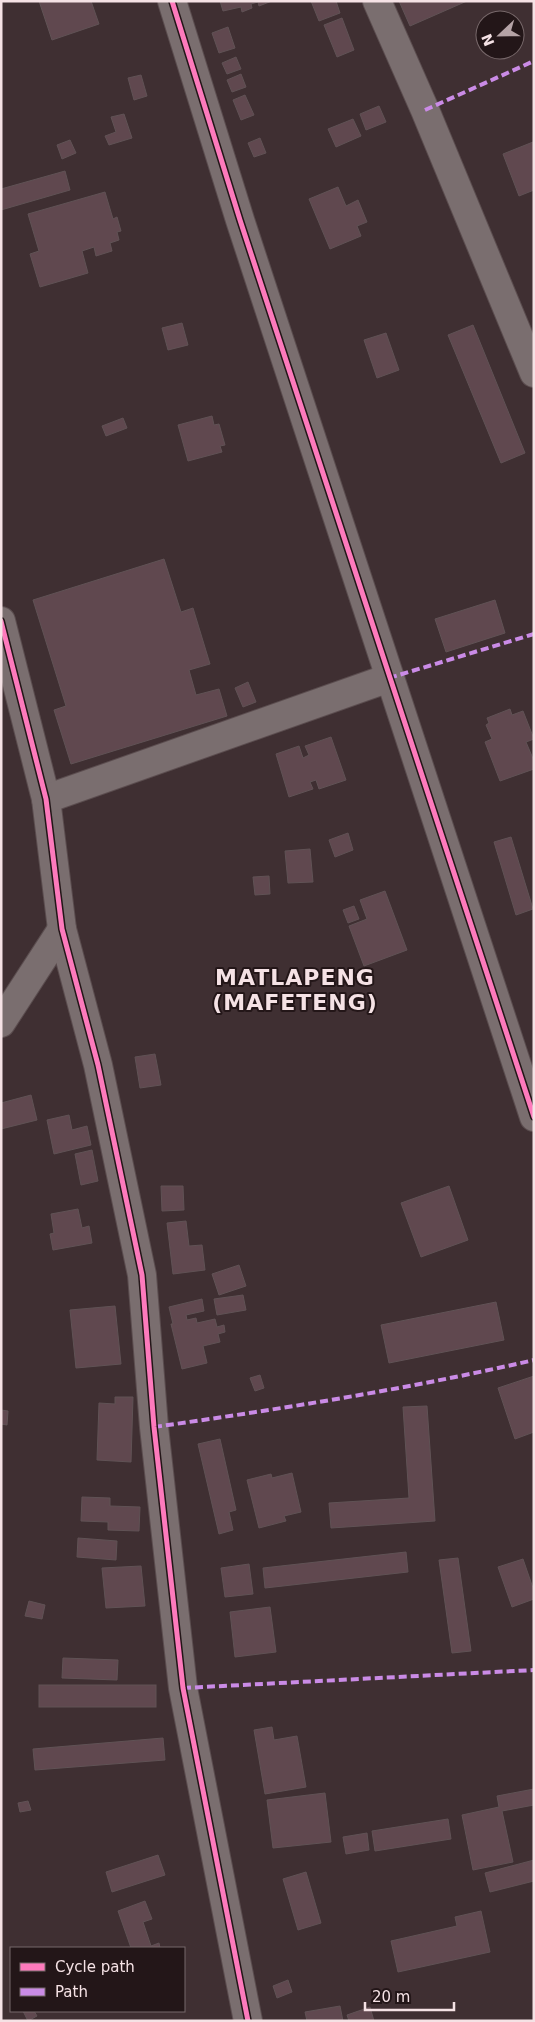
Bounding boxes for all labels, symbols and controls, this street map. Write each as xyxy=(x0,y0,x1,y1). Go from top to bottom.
north arrow xyxy=(475,10,525,60)
text: N xyxy=(478,31,498,48)
district label: MATLAPENG (MAFETENG) xyxy=(212,965,378,1015)
legend xyxy=(10,1947,185,2012)
text: Cycle path xyxy=(55,1958,135,1976)
scale bar xyxy=(365,1980,454,2012)
text: Path xyxy=(55,1983,88,2001)
text: 20 m xyxy=(372,1988,410,2006)

